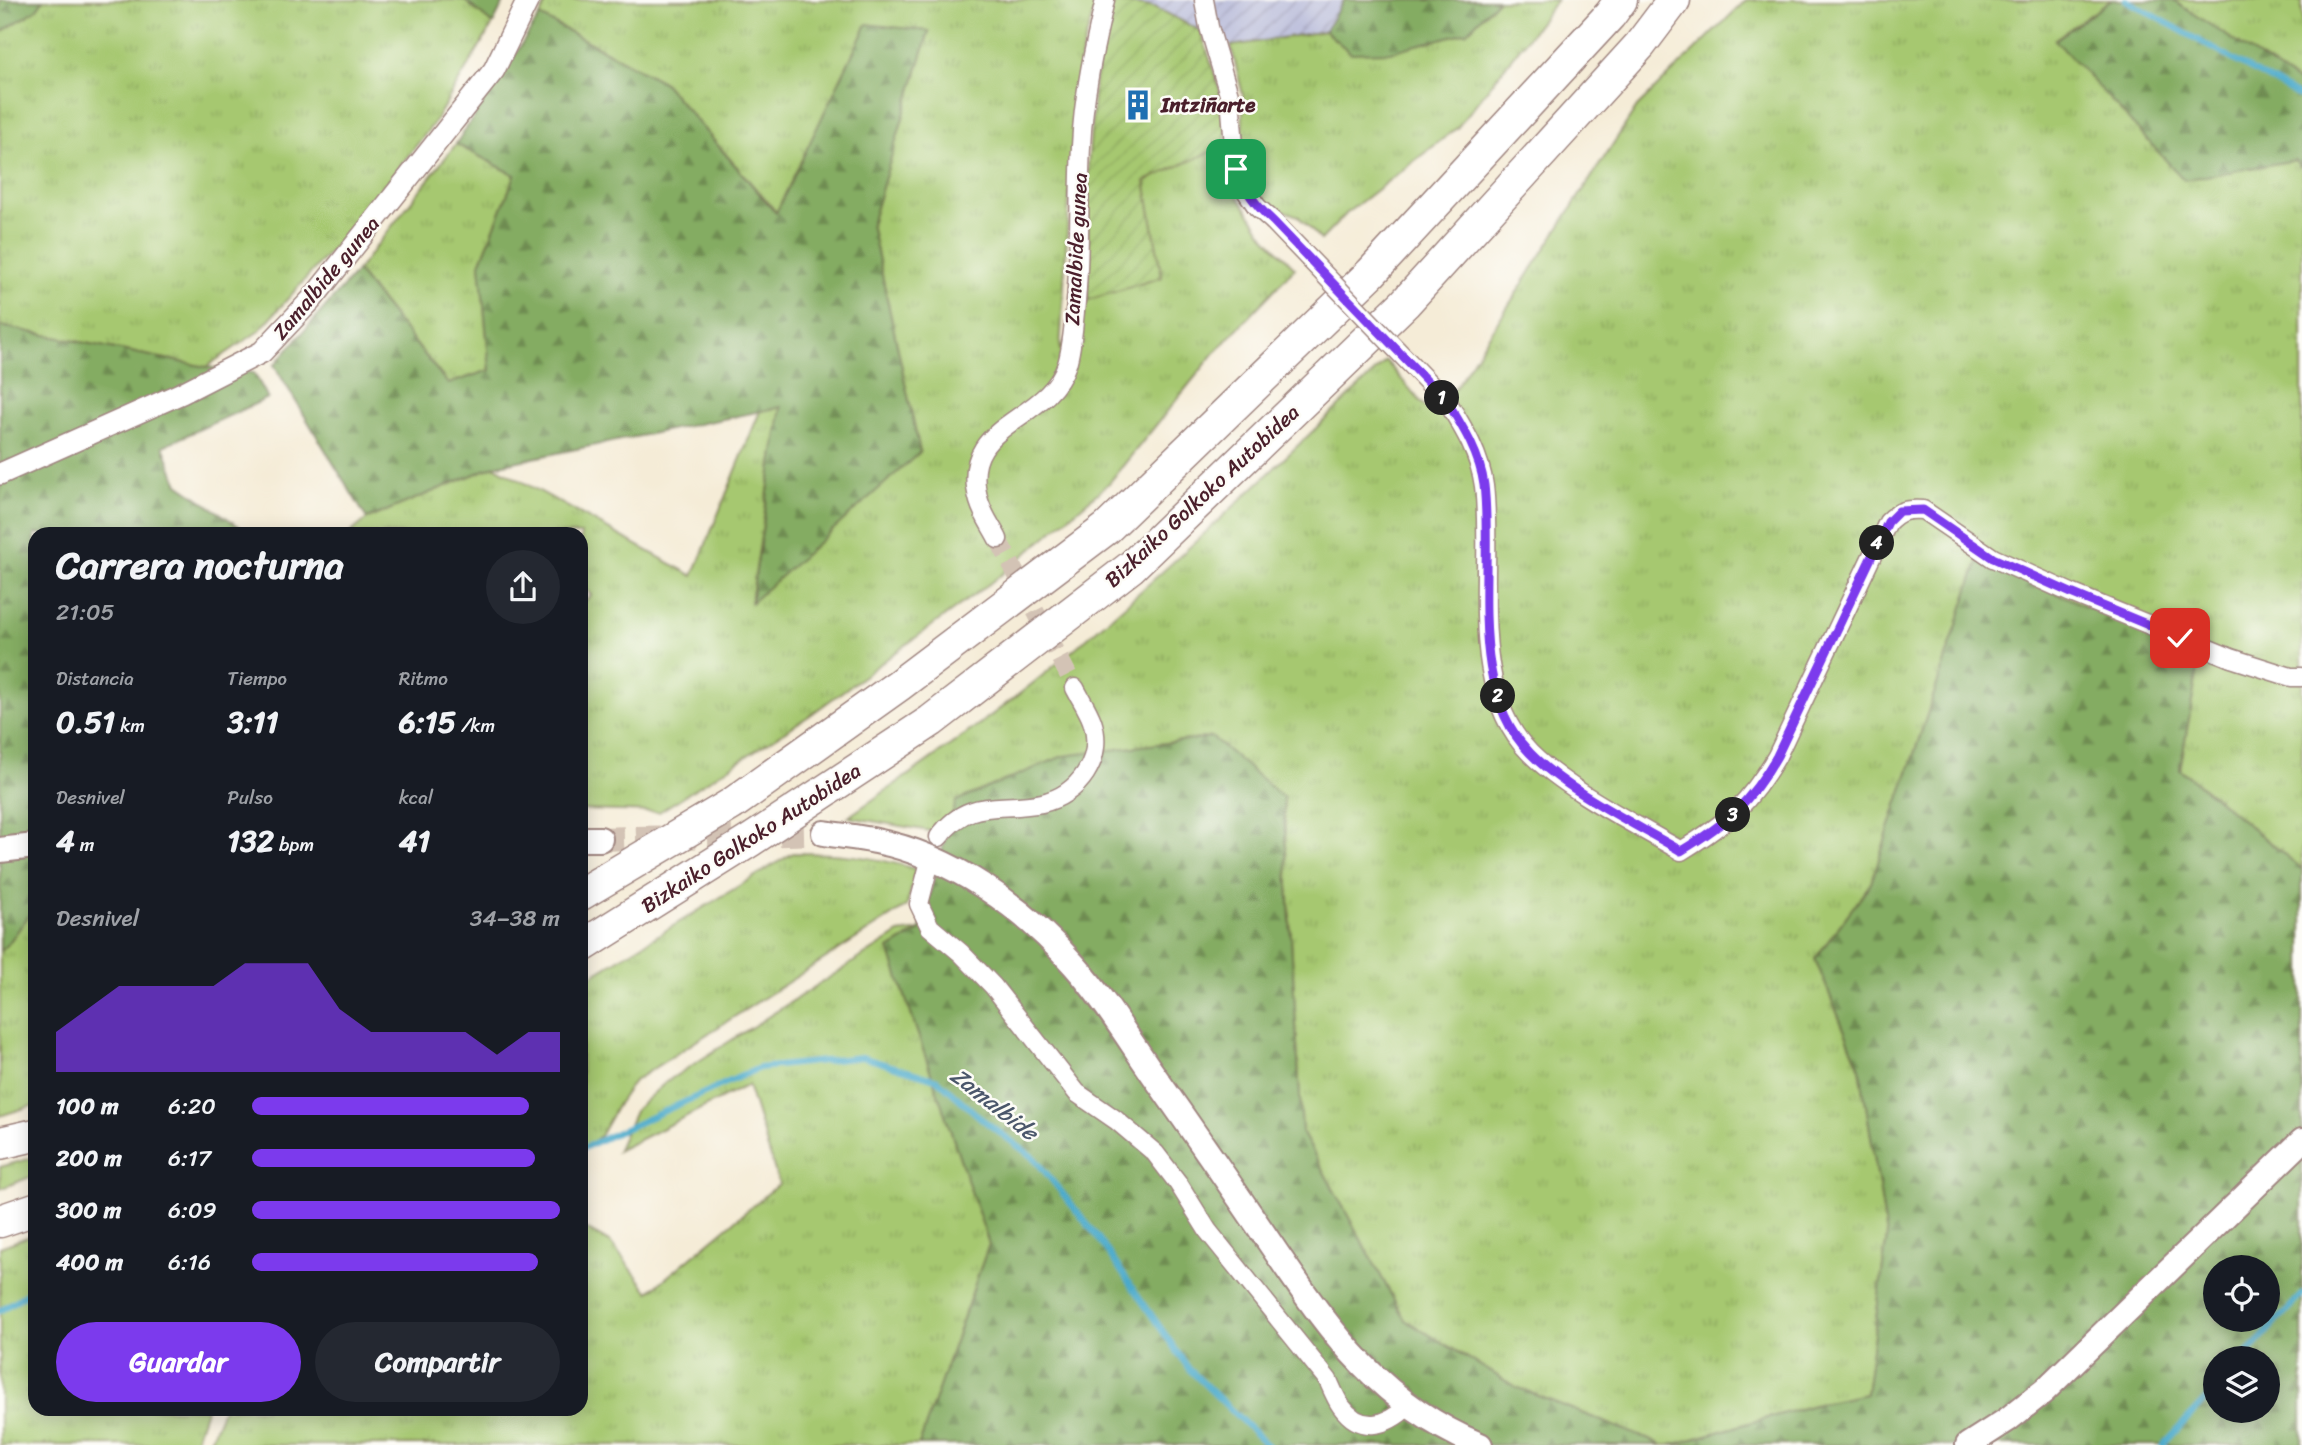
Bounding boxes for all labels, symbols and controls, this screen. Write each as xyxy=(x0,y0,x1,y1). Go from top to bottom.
place label: Intziñarte xyxy=(1160,86,1256,124)
building icon: Intziñarte xyxy=(1121,88,1155,122)
pin xyxy=(1206,139,1266,199)
icon: arrive xyxy=(1217,150,1255,188)
street label: Zamalbide gunea xyxy=(1053,171,1099,326)
street label: Zamalbide gunea xyxy=(262,207,390,349)
pin: 1 xyxy=(1424,380,1460,416)
text: 1 xyxy=(1437,381,1446,414)
street label: Bizkaiko Golkoko Autobidea xyxy=(1095,394,1309,597)
pin: 4 xyxy=(1860,526,1895,560)
text: 4 xyxy=(1871,526,1882,559)
text: Carrera nocturna xyxy=(56,532,344,599)
button: share xyxy=(486,550,560,624)
text: 21:05 xyxy=(56,592,115,633)
pin xyxy=(2150,608,2210,668)
icon: check xyxy=(2161,619,2199,657)
text: Distancia xyxy=(56,662,134,695)
text: Tiempo xyxy=(227,662,287,695)
text: Ritmo xyxy=(399,662,448,695)
pin: 2 xyxy=(1480,678,1516,714)
text: 2 xyxy=(1492,679,1503,712)
text: 0.51 xyxy=(56,695,115,749)
text: 3:11 xyxy=(227,695,279,749)
text: 6:15 xyxy=(399,695,456,749)
text: km xyxy=(115,709,145,742)
text: /km xyxy=(456,709,495,742)
street label: Bizkaiko Golkoko Autobidea xyxy=(633,752,869,924)
text: Desnivel xyxy=(56,781,125,814)
text: Pulso xyxy=(227,781,273,814)
text: kcal xyxy=(399,781,433,814)
pin: 3 xyxy=(1716,798,1750,832)
text: 3 xyxy=(1727,798,1738,831)
text: 4 xyxy=(56,814,75,868)
text: 132 xyxy=(227,814,274,868)
text: 41 xyxy=(399,814,430,868)
text: m xyxy=(75,828,94,861)
text: bpm xyxy=(274,828,314,861)
text: Desnivel xyxy=(56,898,139,939)
text: 34–38 m xyxy=(470,898,560,939)
water label: Zamalbide xyxy=(941,1056,1049,1153)
text: 100 m xyxy=(56,1086,119,1127)
text: 6:20 xyxy=(168,1086,216,1127)
text: 200 m xyxy=(56,1138,122,1179)
text: 6:17 xyxy=(168,1138,211,1179)
text: 300 m xyxy=(56,1190,121,1231)
text: 6:09 xyxy=(168,1190,217,1231)
text: 400 m xyxy=(56,1242,123,1283)
text: 6:16 xyxy=(168,1242,211,1283)
map controls xyxy=(2203,1255,2280,1423)
button: locate xyxy=(2203,1255,2280,1332)
button: Guardar xyxy=(56,1322,301,1402)
button: Compartir xyxy=(315,1322,560,1402)
button: layers xyxy=(2203,1346,2280,1423)

